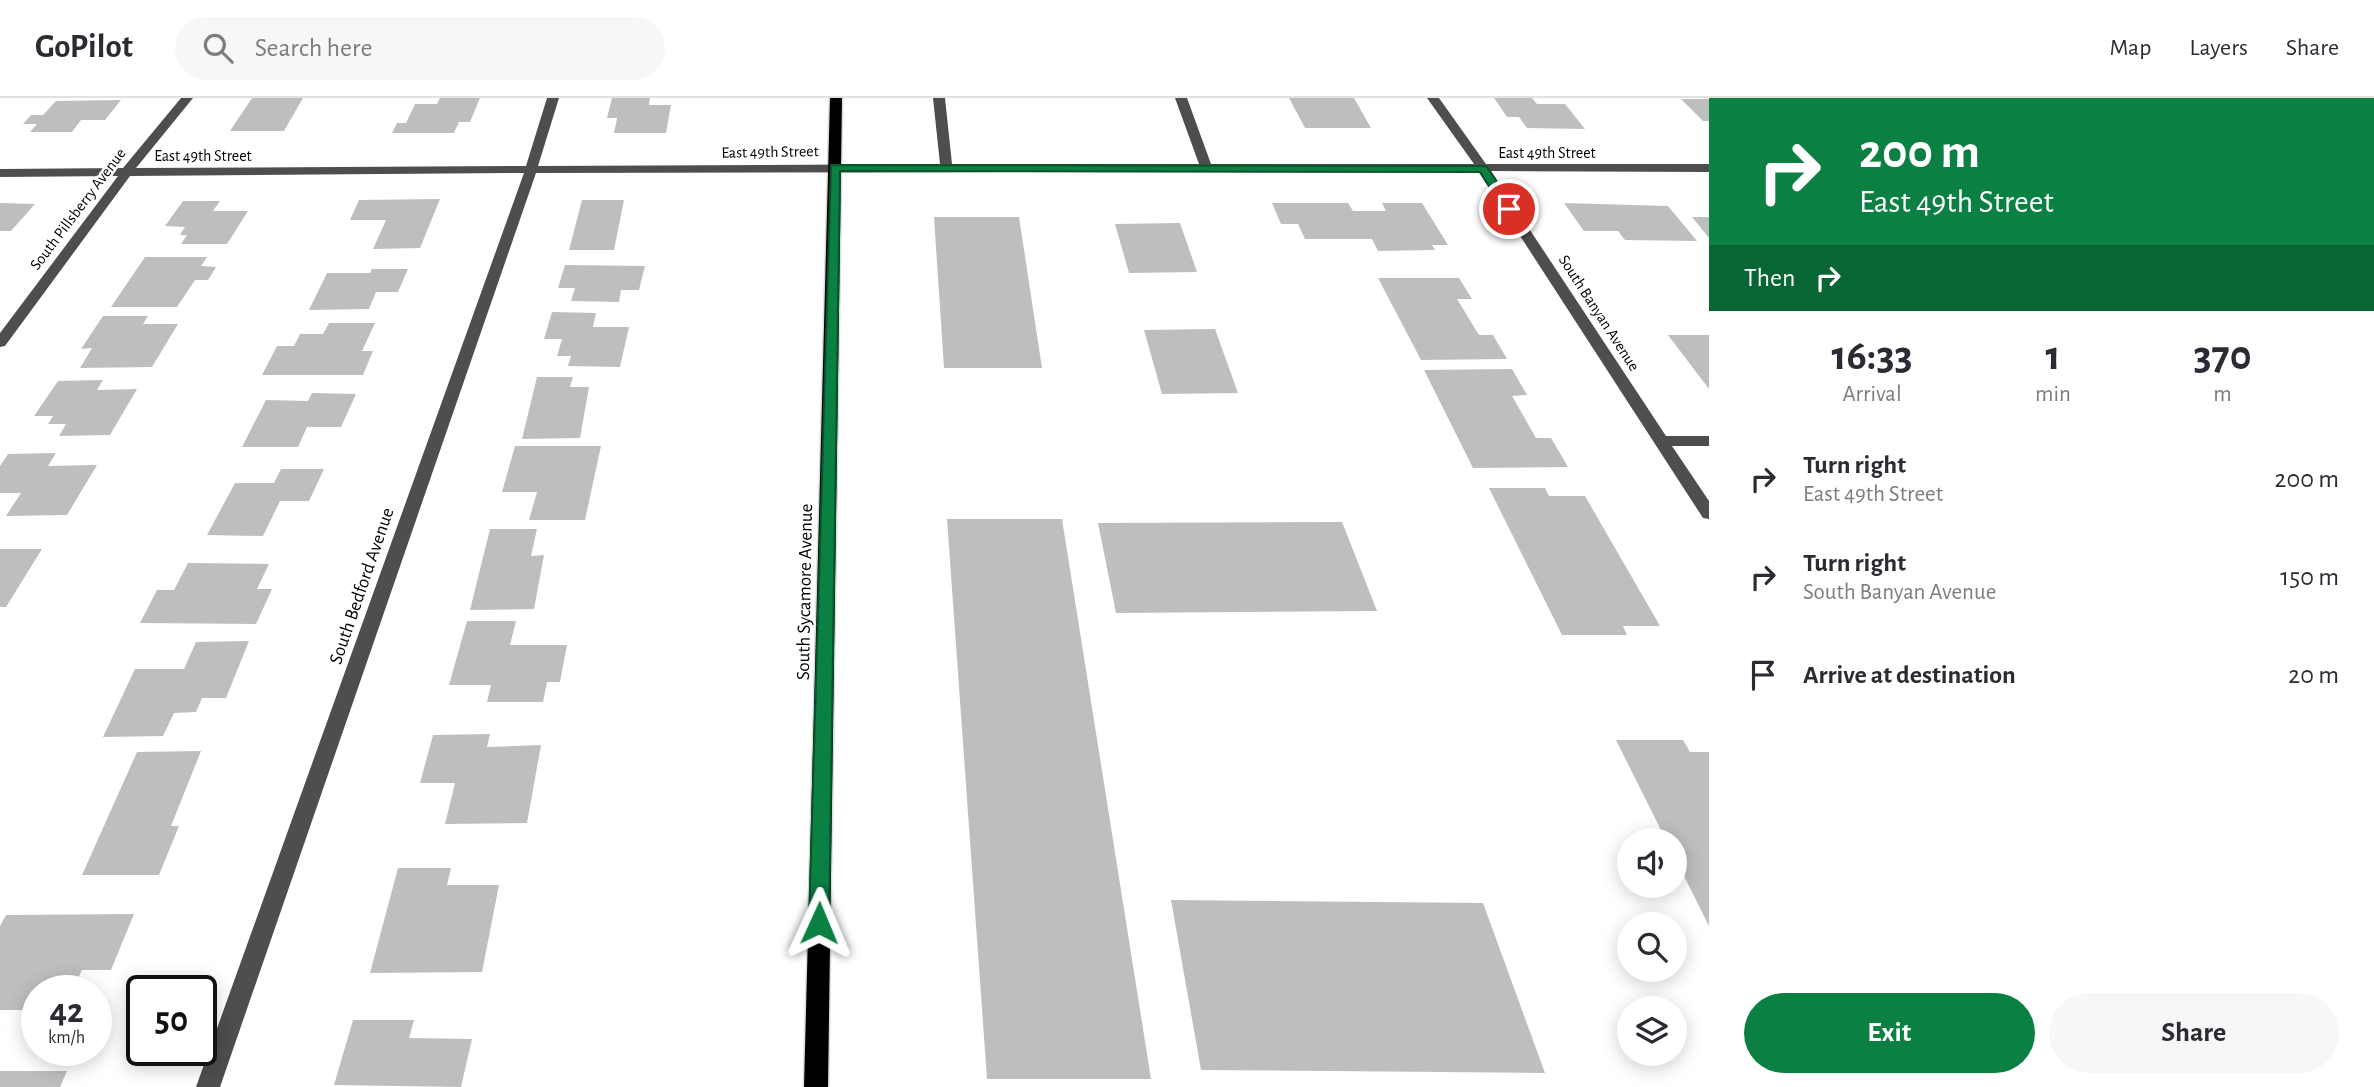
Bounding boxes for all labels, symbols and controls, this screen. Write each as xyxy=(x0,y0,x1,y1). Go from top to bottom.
search box xyxy=(175,17,665,80)
icon: search xyxy=(199,29,237,67)
text: GoPilot xyxy=(35,31,133,64)
text: Search here xyxy=(255,35,372,61)
text: Map xyxy=(2109,36,2151,60)
text: Layers xyxy=(2189,36,2248,60)
text: Share xyxy=(2286,36,2339,60)
icon: right xyxy=(1744,126,1835,217)
text: 200 m xyxy=(1859,128,1980,177)
street label: East 49th Street xyxy=(721,143,819,161)
street label: South Pillsberry Avenue xyxy=(27,145,130,273)
street label: East 49th Street xyxy=(1498,145,1596,161)
street label: East 49th Street xyxy=(154,148,252,164)
pin xyxy=(1479,179,1539,239)
text: East 49th Street xyxy=(1859,186,2054,218)
icon: arrive xyxy=(1490,190,1528,228)
street label: South Banyan Avenue xyxy=(1555,252,1642,374)
icon: right xyxy=(1809,259,1847,297)
text: Then xyxy=(1744,265,1795,291)
text: 16:33 xyxy=(1831,335,1913,377)
text: 1 xyxy=(2045,335,2061,377)
text: 370 xyxy=(2193,335,2252,377)
text: Arrival xyxy=(1842,383,1902,406)
text: min xyxy=(2035,383,2071,406)
text: m xyxy=(2213,383,2232,406)
text: Turn right xyxy=(1803,452,1906,478)
icon: right xyxy=(1744,460,1782,498)
text: 200 m xyxy=(2275,466,2339,492)
text: East 49th Street xyxy=(1803,483,1943,506)
street label: South Sycamore Avenue xyxy=(794,504,816,680)
street label: South Bedford Avenue xyxy=(326,505,398,667)
text: Turn right xyxy=(1803,550,1906,576)
icon: right xyxy=(1744,558,1782,596)
text: 150 m xyxy=(2280,564,2339,590)
text: South Banyan Avenue xyxy=(1803,581,1996,604)
icon: arrive xyxy=(1744,656,1782,694)
text: Arrive at destination xyxy=(1803,662,2016,688)
text: 20 m xyxy=(2288,662,2339,688)
map controls xyxy=(1617,828,1687,1066)
button: sound xyxy=(1617,828,1687,898)
position arrow xyxy=(782,886,856,960)
button: search xyxy=(1617,912,1687,982)
speed limit sign: 50 xyxy=(126,975,217,1066)
button: Exit xyxy=(1744,993,2035,1073)
button: Share xyxy=(2049,993,2339,1073)
text: 42 xyxy=(49,994,84,1029)
button: layers xyxy=(1617,996,1687,1066)
text: km/h xyxy=(48,1029,85,1047)

